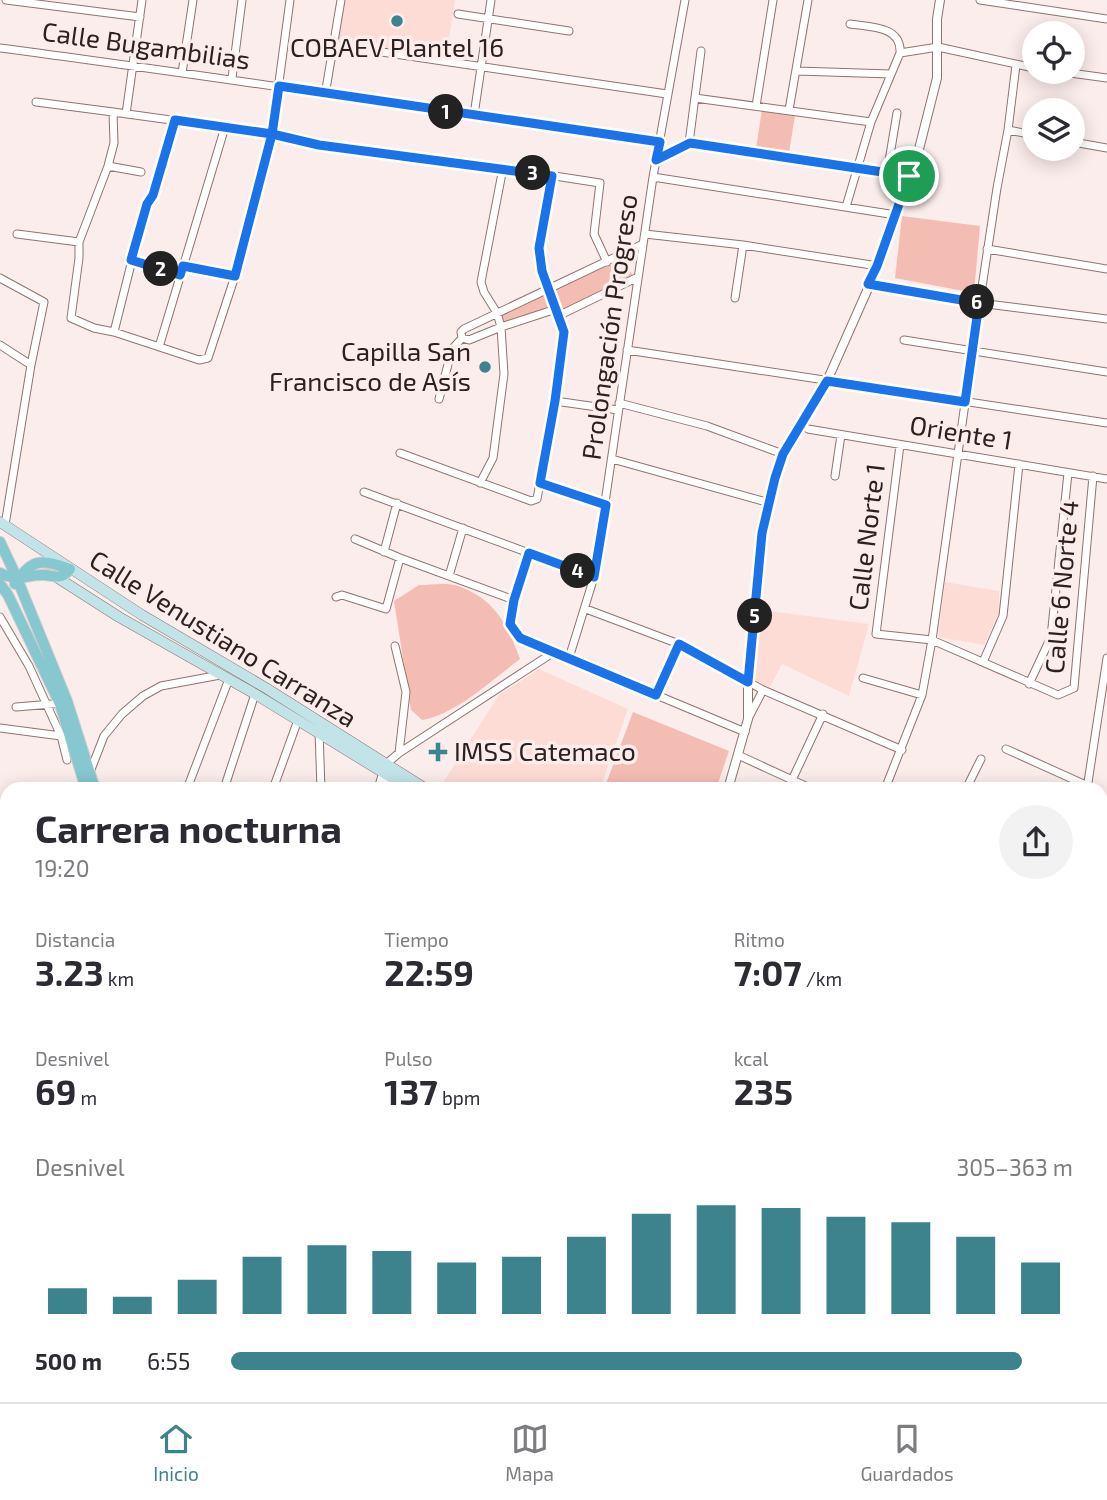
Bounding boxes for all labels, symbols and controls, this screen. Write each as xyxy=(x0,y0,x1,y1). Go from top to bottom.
marker: COBAEV Plantel 16 xyxy=(389,13,405,29)
street label: Calle Bugambilias xyxy=(40,15,252,74)
map controls xyxy=(1022,21,1085,161)
button: locate xyxy=(1022,21,1085,84)
place label: COBAEV Plantel 16 xyxy=(290,31,504,62)
pin: 1 xyxy=(428,94,464,130)
button: layers xyxy=(1022,98,1085,161)
text: 1 xyxy=(441,100,450,123)
pin xyxy=(879,146,939,206)
pin: 3 xyxy=(516,156,550,190)
icon: arrive xyxy=(890,157,928,195)
text: 3 xyxy=(527,161,538,184)
street label: Prolongación Progreso xyxy=(575,192,643,462)
pin: 2 xyxy=(144,252,178,286)
text: 2 xyxy=(155,257,166,280)
pin: 6 xyxy=(960,284,995,320)
text: 6 xyxy=(971,290,982,313)
place label: Capilla San Francisco de Asís xyxy=(269,335,471,396)
marker: Capilla San Francisco de Asís xyxy=(477,359,493,375)
street label: Oriente 1 xyxy=(908,408,1015,455)
street label: Calle Norte 1 xyxy=(841,462,890,612)
street label: Calle 6 Norte 4 xyxy=(1037,499,1084,675)
street label: Calle Venustiano Carranza xyxy=(85,543,363,733)
pin: 4 xyxy=(560,554,596,588)
text: 4 xyxy=(571,559,584,582)
pin: 5 xyxy=(738,598,772,634)
text: 5 xyxy=(749,604,760,627)
place label: IMSS Catemaco xyxy=(454,735,636,766)
marker: IMSS Catemaco xyxy=(428,742,448,762)
text: Carrera nocturna xyxy=(35,805,342,851)
button: share xyxy=(999,805,1073,879)
text: 19:20 xyxy=(35,854,90,882)
text: Distancia xyxy=(35,928,115,951)
text: Tiempo xyxy=(384,928,449,951)
text: Ritmo xyxy=(734,928,785,951)
text: 3.23 xyxy=(35,951,104,993)
text: 22:59 xyxy=(384,951,474,993)
text: 7:07 xyxy=(734,951,802,993)
text: km xyxy=(104,967,134,990)
text: /km xyxy=(802,967,842,990)
text: Desnivel xyxy=(35,1047,109,1070)
text: Pulso xyxy=(384,1047,432,1070)
text: kcal xyxy=(734,1047,768,1070)
text: 69 xyxy=(35,1070,76,1112)
text: 137 xyxy=(384,1070,438,1112)
text: 235 xyxy=(734,1070,793,1112)
text: m xyxy=(76,1086,97,1109)
text: bpm xyxy=(438,1086,481,1109)
text: Desnivel xyxy=(35,1153,125,1181)
text: 305–363 m xyxy=(956,1153,1073,1181)
text: 500 m xyxy=(35,1347,102,1375)
text: 6:55 xyxy=(147,1347,190,1375)
tab: Inicio xyxy=(153,1420,199,1485)
tab: Mapa xyxy=(505,1420,554,1485)
tab: Guardados xyxy=(860,1420,954,1485)

